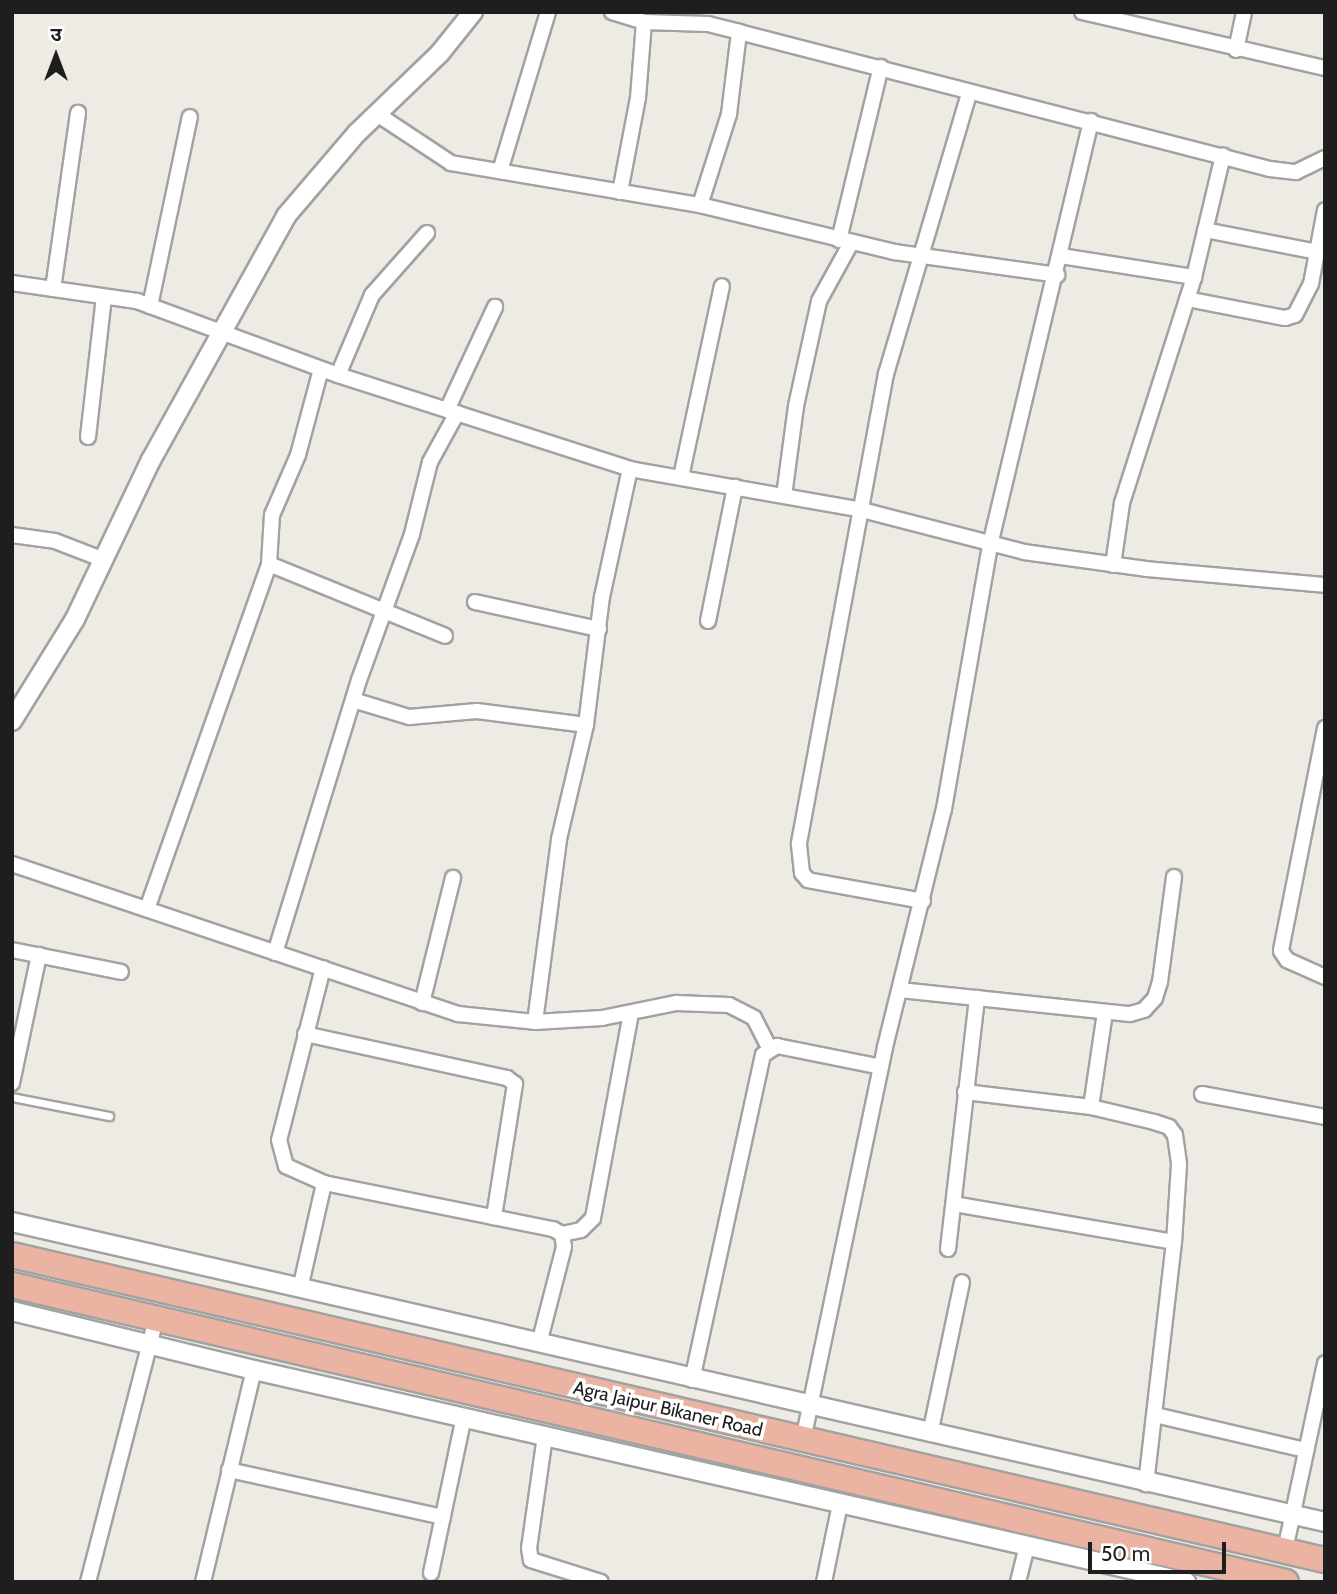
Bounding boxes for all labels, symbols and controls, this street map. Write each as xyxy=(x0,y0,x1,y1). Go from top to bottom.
north arrow xyxy=(21,21,91,91)
text: उ xyxy=(50,23,62,46)
street label: Agra Jaipur Bikaner Road xyxy=(571,1376,765,1442)
scale bar xyxy=(1092,1528,1230,1572)
text: 50 m xyxy=(1101,1541,1150,1566)

